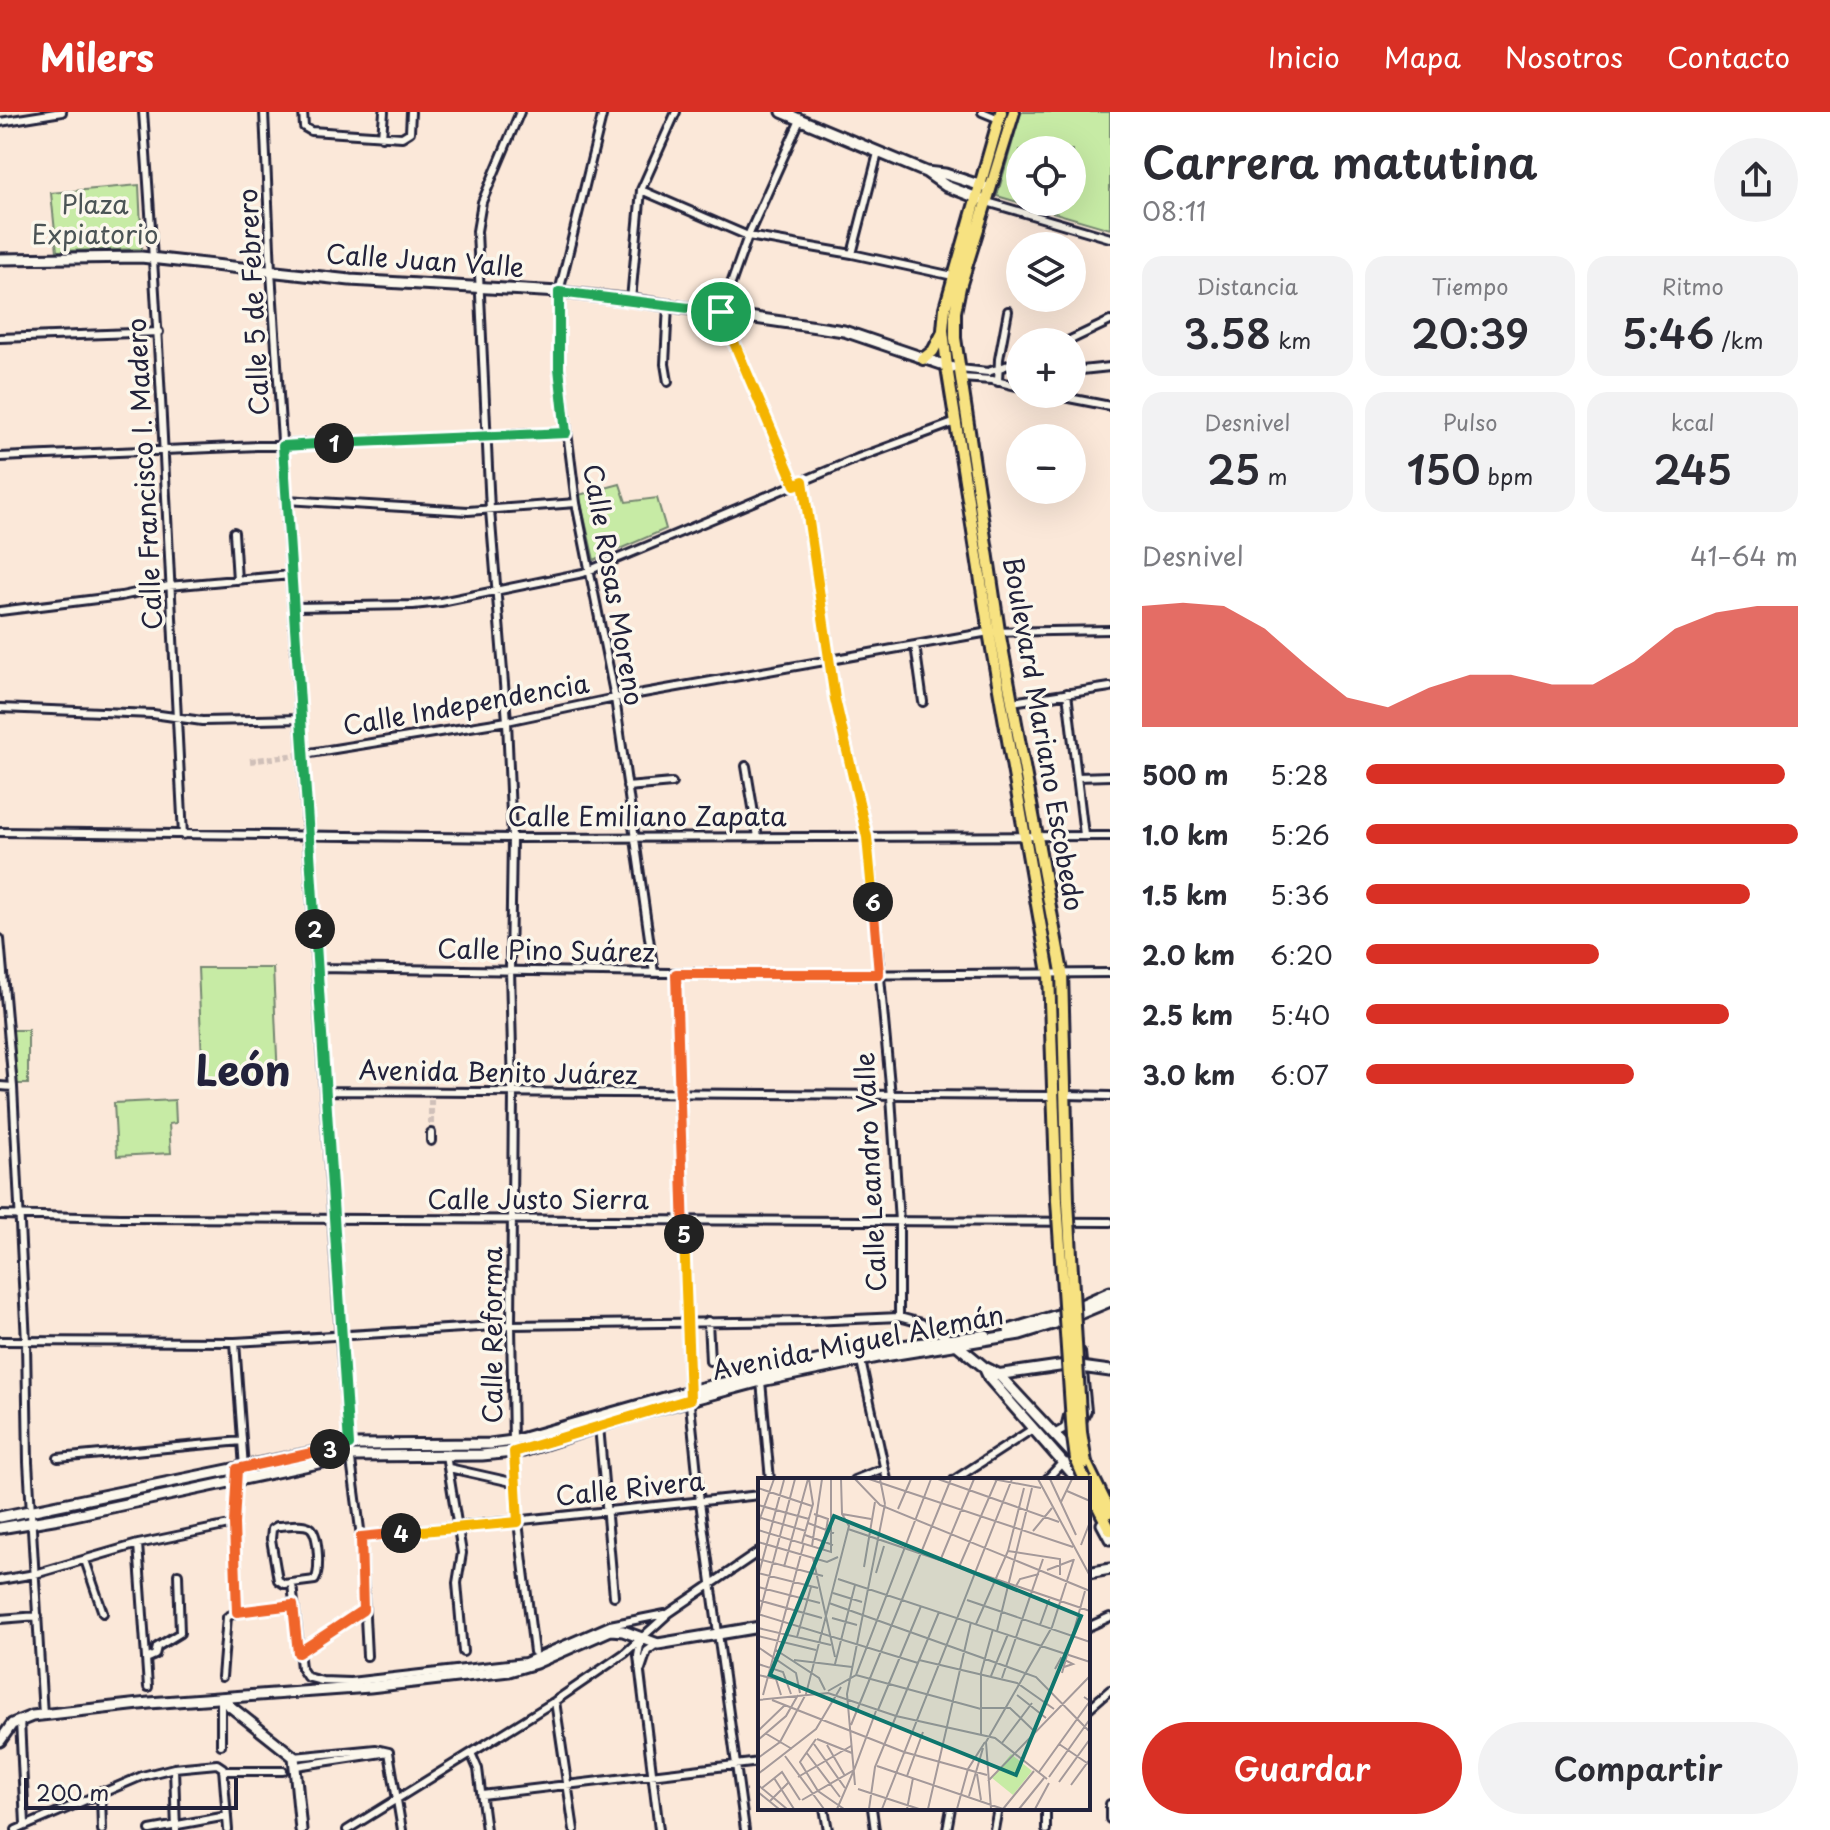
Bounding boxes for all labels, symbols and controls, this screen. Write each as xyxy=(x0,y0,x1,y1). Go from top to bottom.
text: Milers xyxy=(40,28,154,85)
text: Inicio xyxy=(1268,35,1340,78)
text: Mapa xyxy=(1384,35,1461,78)
text: Nosotros xyxy=(1505,35,1623,78)
text: Contacto xyxy=(1667,35,1790,78)
text: Carrera matutina xyxy=(1142,128,1538,194)
map controls xyxy=(1006,136,1086,504)
button: locate xyxy=(1006,136,1086,216)
button: share xyxy=(1714,138,1798,222)
park label: Plaza Expiatorio xyxy=(32,184,158,253)
street label: Calle 5 de Febrero xyxy=(227,188,278,417)
text: 08:11 xyxy=(1142,191,1206,230)
button: layers xyxy=(1006,232,1086,312)
street label: Calle Juan Valle xyxy=(325,233,526,286)
text: Distancia xyxy=(1197,269,1298,302)
text: Tiempo xyxy=(1431,269,1509,302)
text: Ritmo xyxy=(1662,269,1724,302)
pin xyxy=(687,278,755,346)
icon: arrive xyxy=(699,290,743,334)
text: 3.58 xyxy=(1183,302,1271,363)
text: 20:39 xyxy=(1411,302,1529,363)
text: 5:46 xyxy=(1622,302,1714,363)
street label: Calle Francisco I. Madero xyxy=(116,317,171,631)
text: km xyxy=(1271,323,1311,356)
text: /km xyxy=(1714,323,1764,356)
button: + xyxy=(1006,328,1086,408)
text: Desnivel xyxy=(1204,405,1290,438)
text: Pulso xyxy=(1442,405,1498,438)
text: kcal xyxy=(1671,405,1715,438)
pin: 1 xyxy=(314,423,354,463)
button: − xyxy=(1006,424,1086,504)
text: 1 xyxy=(329,426,339,459)
text: 25 xyxy=(1207,438,1260,499)
text: 150 xyxy=(1407,438,1480,499)
text: 245 xyxy=(1653,438,1732,499)
text: m xyxy=(1260,459,1288,492)
text: bpm xyxy=(1480,459,1533,492)
street label: Calle Rosas Moreno xyxy=(574,461,655,709)
text: Desnivel xyxy=(1142,536,1243,575)
text: 41–64 m xyxy=(1690,536,1798,575)
street label: Boulevard Mariano Escobedo xyxy=(994,554,1095,914)
street label: Calle Independencia xyxy=(339,663,592,744)
text: 500 m xyxy=(1142,755,1228,794)
text: 5:28 xyxy=(1270,755,1329,794)
street label: Calle Emiliano Zapata xyxy=(507,796,787,835)
text: 1.0 km xyxy=(1142,815,1229,854)
text: 5:26 xyxy=(1270,815,1330,854)
text: 1.5 km xyxy=(1142,875,1228,914)
text: 5:36 xyxy=(1270,875,1330,914)
pin: 6 xyxy=(853,882,893,922)
text: 6 xyxy=(865,885,881,918)
pin: 2 xyxy=(295,909,335,949)
text: 2 xyxy=(307,912,323,945)
street label: Calle Pino Suárez xyxy=(437,928,655,971)
text: 2.0 km xyxy=(1142,935,1235,974)
text: 6:20 xyxy=(1270,935,1333,974)
text: 2.5 km xyxy=(1142,995,1233,1034)
text: 5:40 xyxy=(1270,995,1330,1034)
district label: León xyxy=(195,1037,291,1100)
street label: Avenida Benito Juárez xyxy=(358,1050,638,1093)
street label: Calle Leandro Valle xyxy=(844,1051,895,1293)
text: 3.0 km xyxy=(1142,1055,1235,1094)
text: 6:07 xyxy=(1270,1055,1329,1094)
street label: Calle Justo Sierra xyxy=(427,1179,649,1218)
pin: 5 xyxy=(664,1214,704,1254)
text: 5 xyxy=(677,1217,691,1250)
street label: Calle Reforma xyxy=(472,1246,511,1423)
street label: Avenida Miguel Alemán xyxy=(709,1294,1007,1389)
pin: 3 xyxy=(310,1429,350,1469)
text: 3 xyxy=(323,1432,337,1465)
street label: Calle Rivera xyxy=(553,1460,706,1515)
inset map xyxy=(758,1478,1090,1810)
pin: 4 xyxy=(381,1513,421,1553)
text: 4 xyxy=(394,1516,408,1549)
button: Guardar xyxy=(1142,1722,1462,1814)
button: Compartir xyxy=(1478,1722,1798,1814)
scale bar xyxy=(24,1774,238,1810)
text: 200 m xyxy=(36,1775,109,1808)

